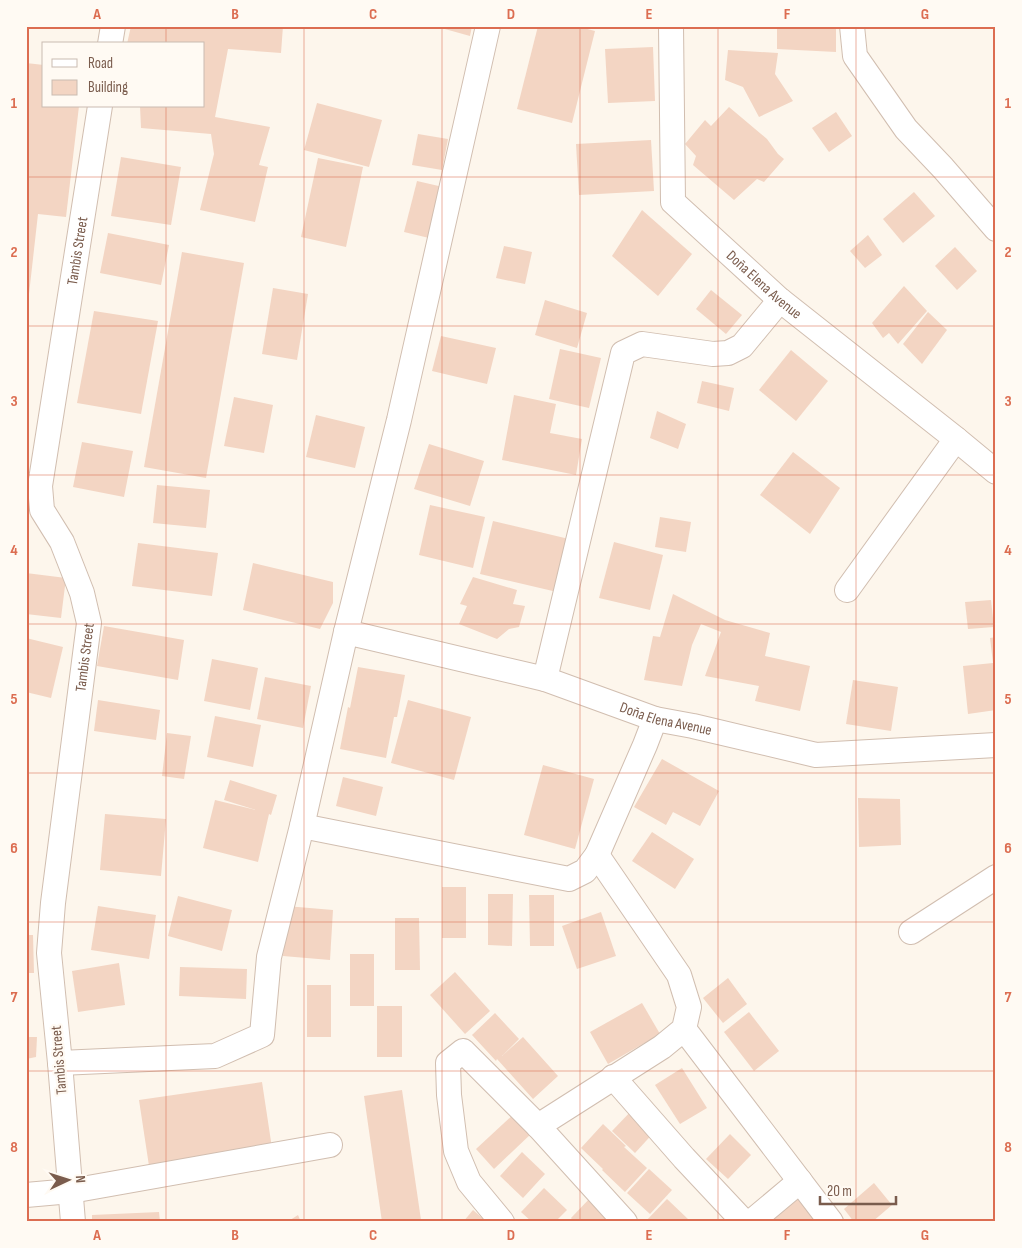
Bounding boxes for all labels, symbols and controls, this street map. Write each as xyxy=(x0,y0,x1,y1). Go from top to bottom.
text: A xyxy=(92,5,101,24)
text: B xyxy=(231,5,239,24)
text: C xyxy=(369,5,377,24)
text: D xyxy=(507,5,515,24)
text: E xyxy=(646,5,653,24)
text: F xyxy=(784,5,791,24)
text: G xyxy=(921,5,929,24)
legend xyxy=(42,42,205,108)
text: Road xyxy=(88,54,113,73)
text: Building xyxy=(88,78,128,97)
text: 1 xyxy=(11,94,18,113)
text: 1 xyxy=(1005,94,1012,113)
street label: Tambis Street xyxy=(62,215,92,286)
text: 2 xyxy=(10,243,18,262)
text: 2 xyxy=(1004,243,1012,262)
street label: Doña Elena Avenue xyxy=(722,246,806,323)
text: 3 xyxy=(10,392,18,411)
text: 3 xyxy=(1004,392,1012,411)
text: 4 xyxy=(10,541,18,560)
text: 4 xyxy=(1004,541,1012,560)
street label: Tambis Street xyxy=(71,621,98,693)
text: 5 xyxy=(10,690,18,709)
text: 5 xyxy=(1004,690,1012,709)
street label: Doña Elena Avenue xyxy=(617,698,714,740)
text: 6 xyxy=(10,839,18,858)
text: 6 xyxy=(1004,839,1012,858)
text: 7 xyxy=(11,988,18,1007)
text: 7 xyxy=(1005,988,1012,1007)
street label: Tambis Street xyxy=(46,1024,71,1095)
text: 8 xyxy=(10,1138,18,1157)
text: 8 xyxy=(1004,1138,1012,1157)
north arrow xyxy=(42,1156,92,1206)
scale bar xyxy=(820,1173,896,1205)
text: N xyxy=(72,1175,89,1183)
text: 20 m xyxy=(827,1182,852,1201)
text: A xyxy=(92,1226,101,1245)
text: B xyxy=(231,1226,239,1245)
text: C xyxy=(369,1226,377,1245)
text: D xyxy=(507,1226,515,1245)
text: E xyxy=(646,1226,653,1245)
text: F xyxy=(784,1226,791,1245)
text: G xyxy=(921,1226,929,1245)

